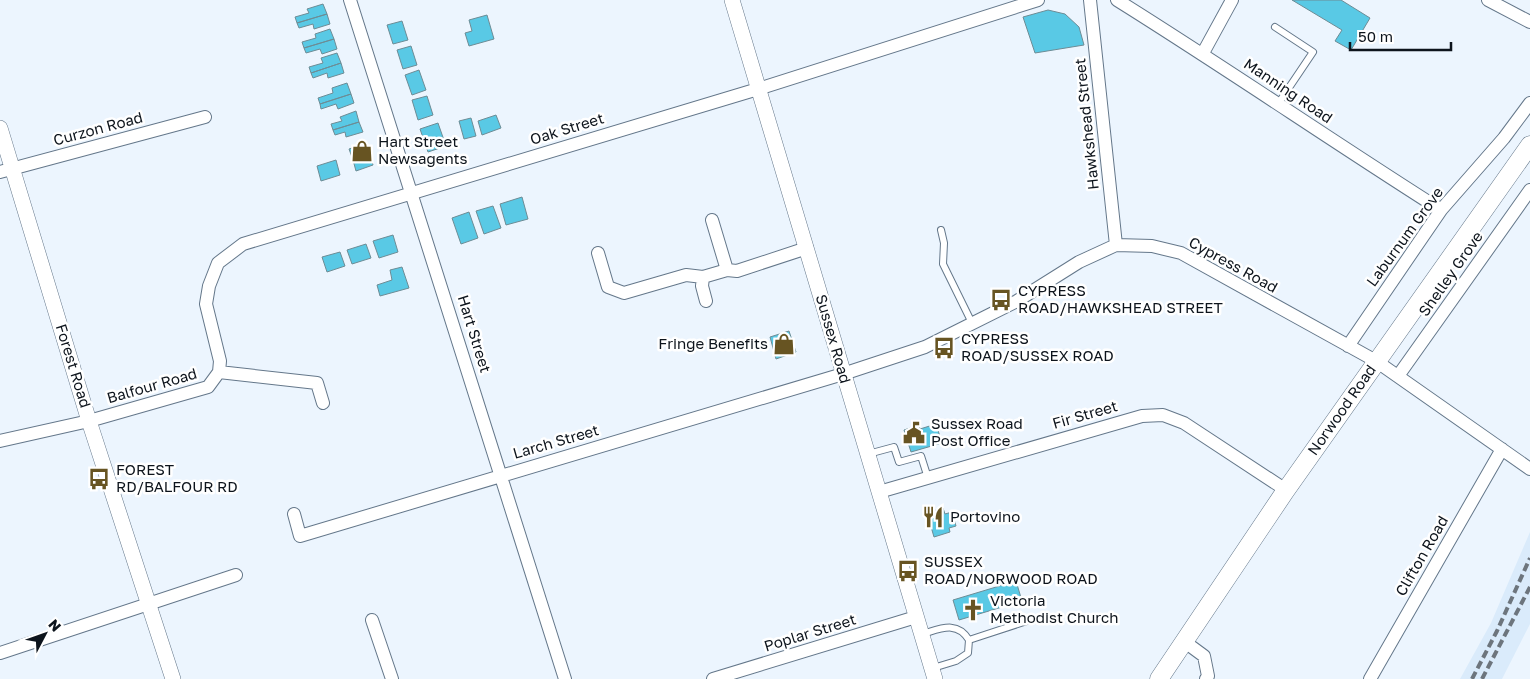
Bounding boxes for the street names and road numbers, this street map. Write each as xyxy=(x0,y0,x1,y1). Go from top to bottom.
street label: Manning Road xyxy=(1241,54,1336,126)
street label: Hawkshead Street xyxy=(1070,57,1102,191)
street label: Curzon Road xyxy=(51,107,144,149)
street label: Oak Street xyxy=(528,108,606,148)
street label: Laburnum Grove xyxy=(1362,183,1446,290)
street label: Shelley Grove xyxy=(1414,227,1486,319)
street label: Cypress Road xyxy=(1186,232,1281,296)
street label: Sussex Road xyxy=(813,292,855,385)
street label: Hart Street xyxy=(455,293,495,375)
street label: Forest Road xyxy=(53,322,95,410)
street label: Norwood Road xyxy=(1303,361,1379,458)
street label: Balfour Road xyxy=(105,364,199,406)
street label: Fir Street xyxy=(1050,396,1119,432)
street label: Larch Street xyxy=(511,420,601,462)
street label: Clifton Road xyxy=(1391,512,1451,599)
street label: Poplar Street xyxy=(762,610,858,655)

